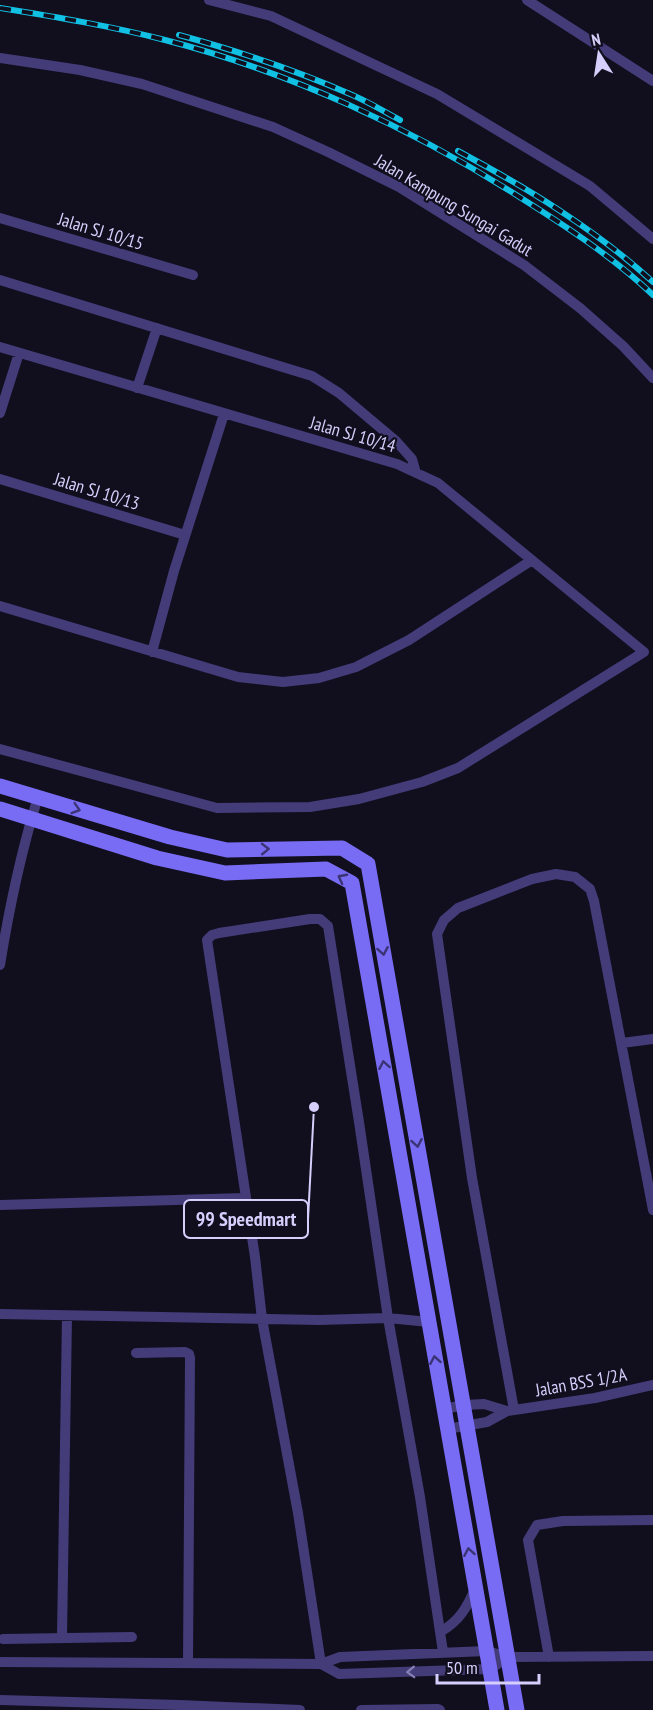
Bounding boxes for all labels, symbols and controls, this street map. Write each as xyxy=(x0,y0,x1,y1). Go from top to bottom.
north arrow xyxy=(569,24,629,84)
text: N xyxy=(590,29,602,50)
street label: Jalan Kampung Sungai Gadut xyxy=(370,148,537,261)
street label: Jalan SJ 10/15 xyxy=(54,207,147,255)
street label: Jalan SJ 10/14 xyxy=(306,411,399,457)
street label: Jalan SJ 10/13 xyxy=(50,467,143,515)
one-way arrow xyxy=(70,802,81,814)
one-way arrow xyxy=(261,843,270,855)
one-way arrow xyxy=(338,874,349,885)
one-way arrow xyxy=(376,946,389,956)
one-way arrow xyxy=(378,1060,390,1069)
one-way arrow xyxy=(410,1138,423,1148)
callout: 99 Speedmart xyxy=(184,1200,308,1238)
text: 99 Speedmart xyxy=(196,1206,297,1232)
one-way arrow xyxy=(430,1355,442,1365)
street label: Jalan BSS 1/2A xyxy=(533,1363,629,1402)
one-way arrow xyxy=(464,1547,476,1557)
scale bar xyxy=(437,1647,539,1685)
text: 50 m xyxy=(446,1656,478,1679)
one-way arrow xyxy=(406,1666,415,1678)

